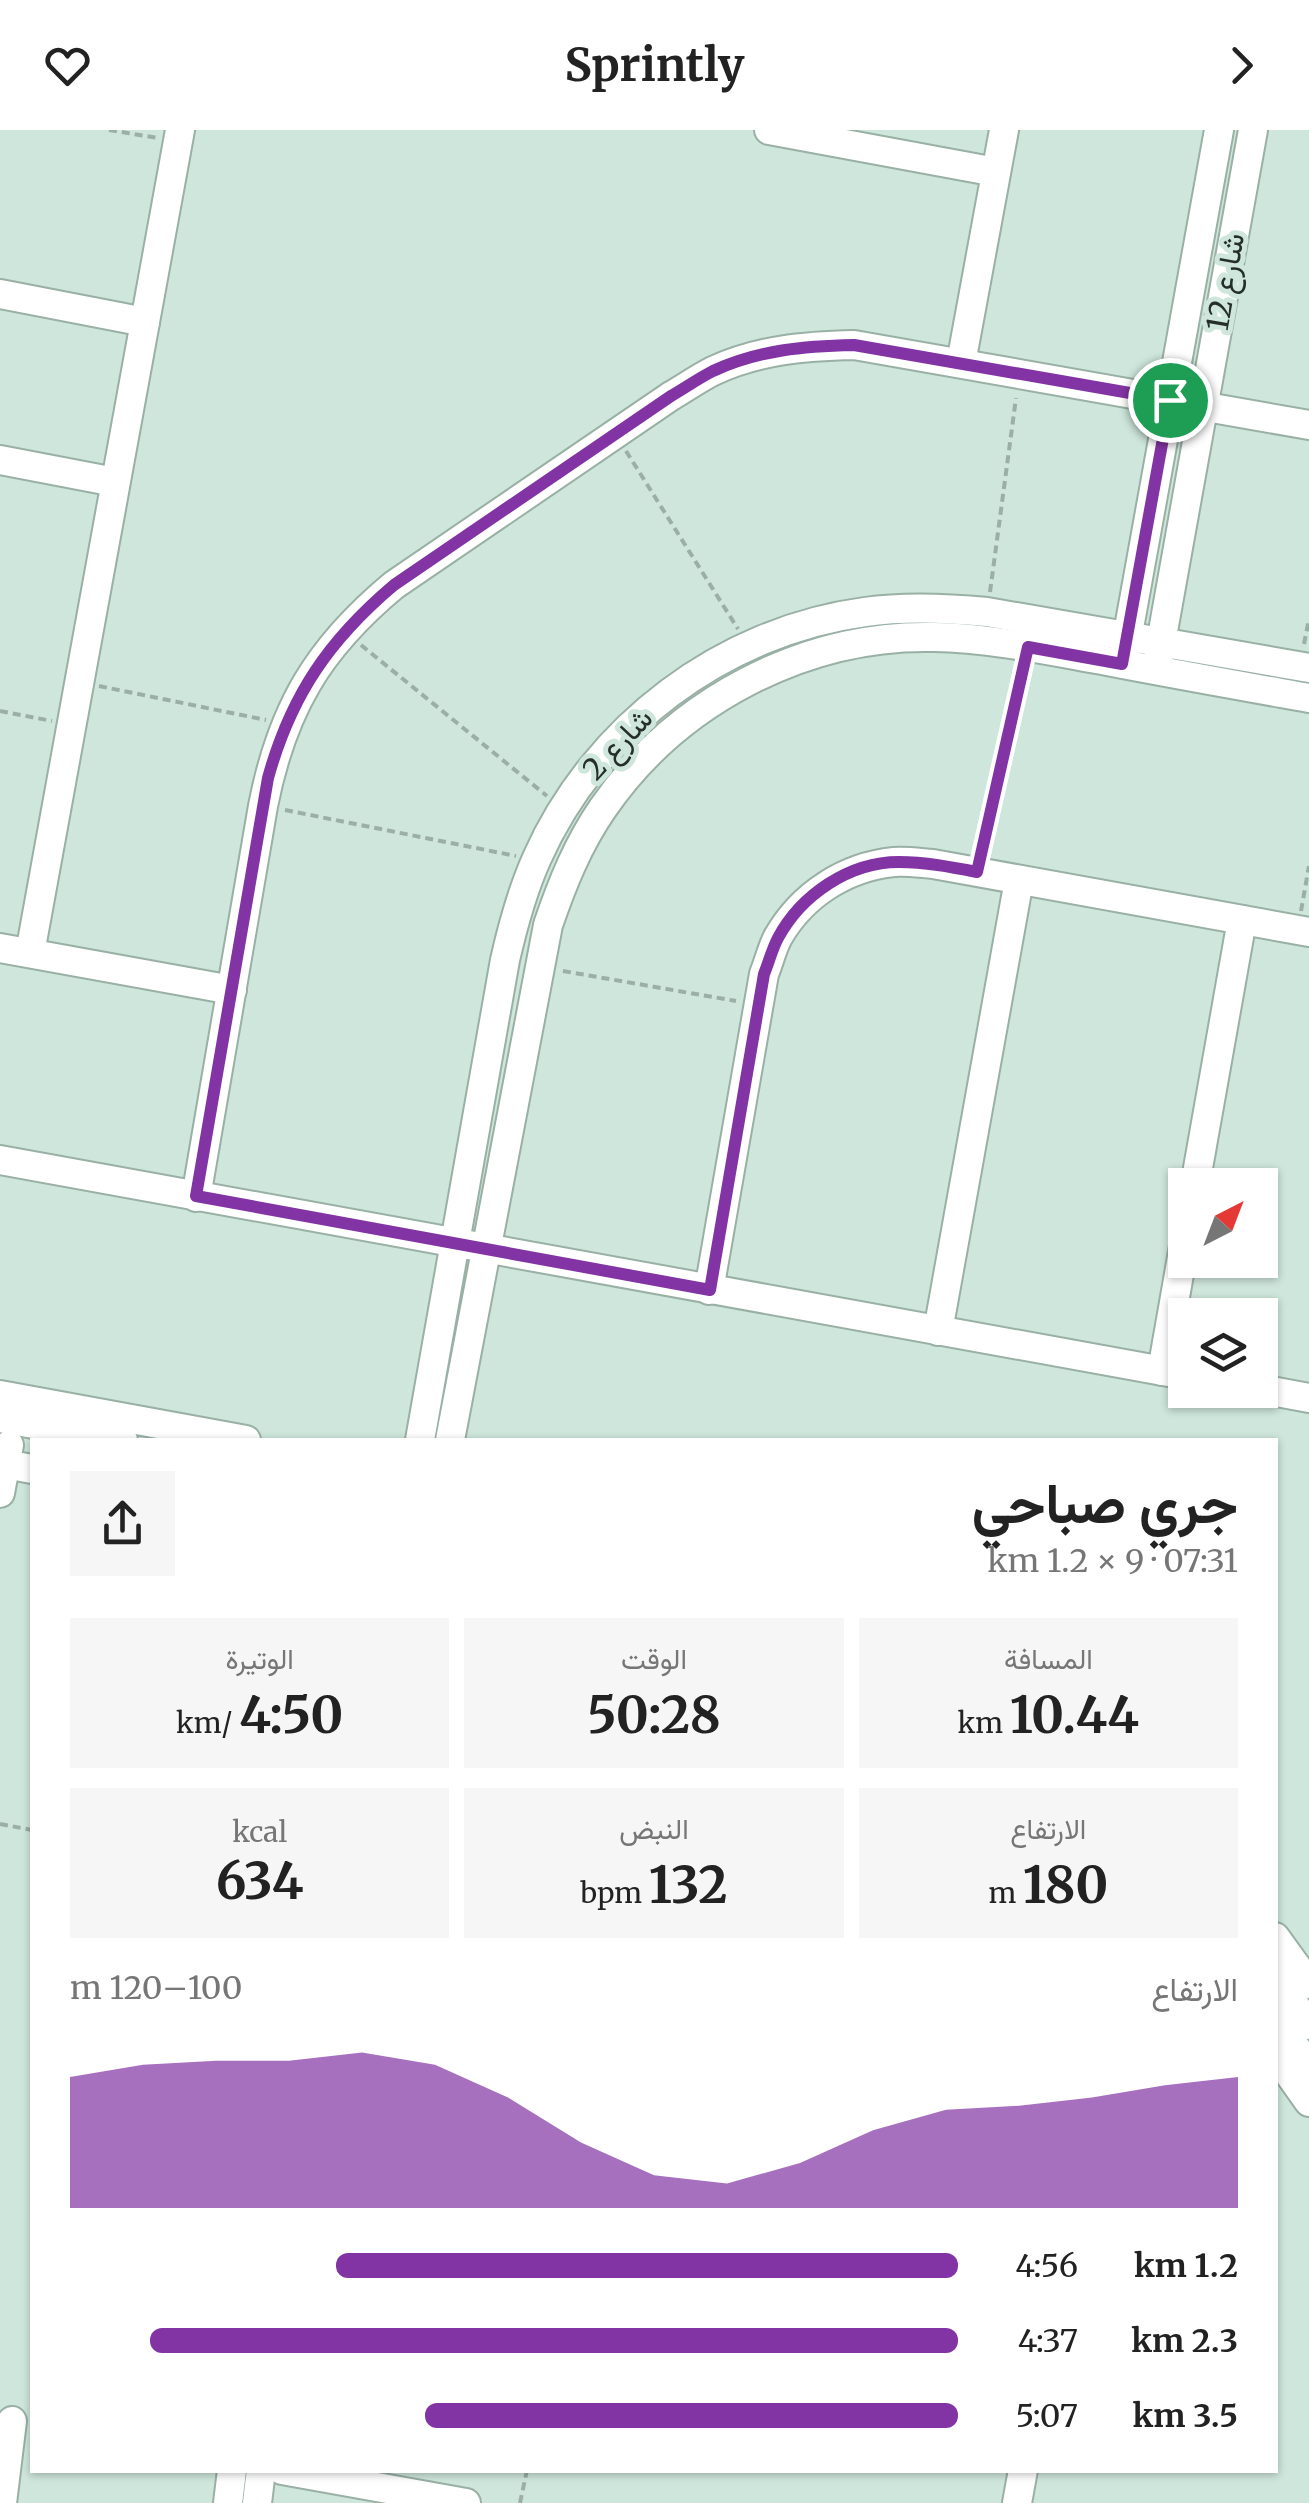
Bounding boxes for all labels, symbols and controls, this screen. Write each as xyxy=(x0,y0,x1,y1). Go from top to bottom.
text: Sprintly xyxy=(564,37,745,93)
icon: heart xyxy=(40,38,95,93)
icon: forward xyxy=(1214,38,1269,93)
street label: شارع 12 xyxy=(1198,230,1254,334)
pin xyxy=(1128,358,1213,443)
icon: arrive xyxy=(1143,373,1198,428)
street label: شارع 2 xyxy=(574,699,662,789)
north arrow xyxy=(1168,1168,1278,1278)
map controls xyxy=(1168,1168,1278,1408)
button: layers xyxy=(1168,1298,1278,1408)
text: جري صباحي xyxy=(972,1469,1238,1538)
button: share xyxy=(70,1471,175,1576)
text: 07:31 · 9 × 1.2 km xyxy=(987,1541,1238,1581)
text: الوتيرة xyxy=(225,1641,294,1677)
text: الوقت xyxy=(621,1641,687,1677)
text: المسافة xyxy=(1004,1641,1093,1677)
text: 4:50 xyxy=(239,1684,343,1747)
text: 50:28 xyxy=(587,1684,721,1747)
text: 10.44 xyxy=(1010,1684,1139,1747)
text: /km xyxy=(176,1705,239,1741)
text: km xyxy=(958,1705,1010,1741)
text: النبض xyxy=(619,1811,689,1847)
text: الارتفاع xyxy=(1010,1811,1086,1847)
text: kcal xyxy=(232,1814,287,1850)
text: 634 xyxy=(216,1850,304,1913)
text: 132 xyxy=(649,1854,728,1917)
text: 180 xyxy=(1023,1854,1108,1917)
text: bpm xyxy=(580,1875,649,1911)
text: m xyxy=(988,1875,1023,1911)
text: 100–120 m xyxy=(70,1968,242,2008)
text: الارتفاع xyxy=(1151,1970,1238,2010)
text: 4:56 xyxy=(1015,2246,1078,2286)
text: 1.2 km xyxy=(1134,2246,1238,2286)
text: 4:37 xyxy=(1018,2321,1078,2361)
text: 2.3 km xyxy=(1131,2321,1238,2361)
text: 5:07 xyxy=(1015,2396,1078,2436)
text: 3.5 km xyxy=(1133,2396,1238,2436)

